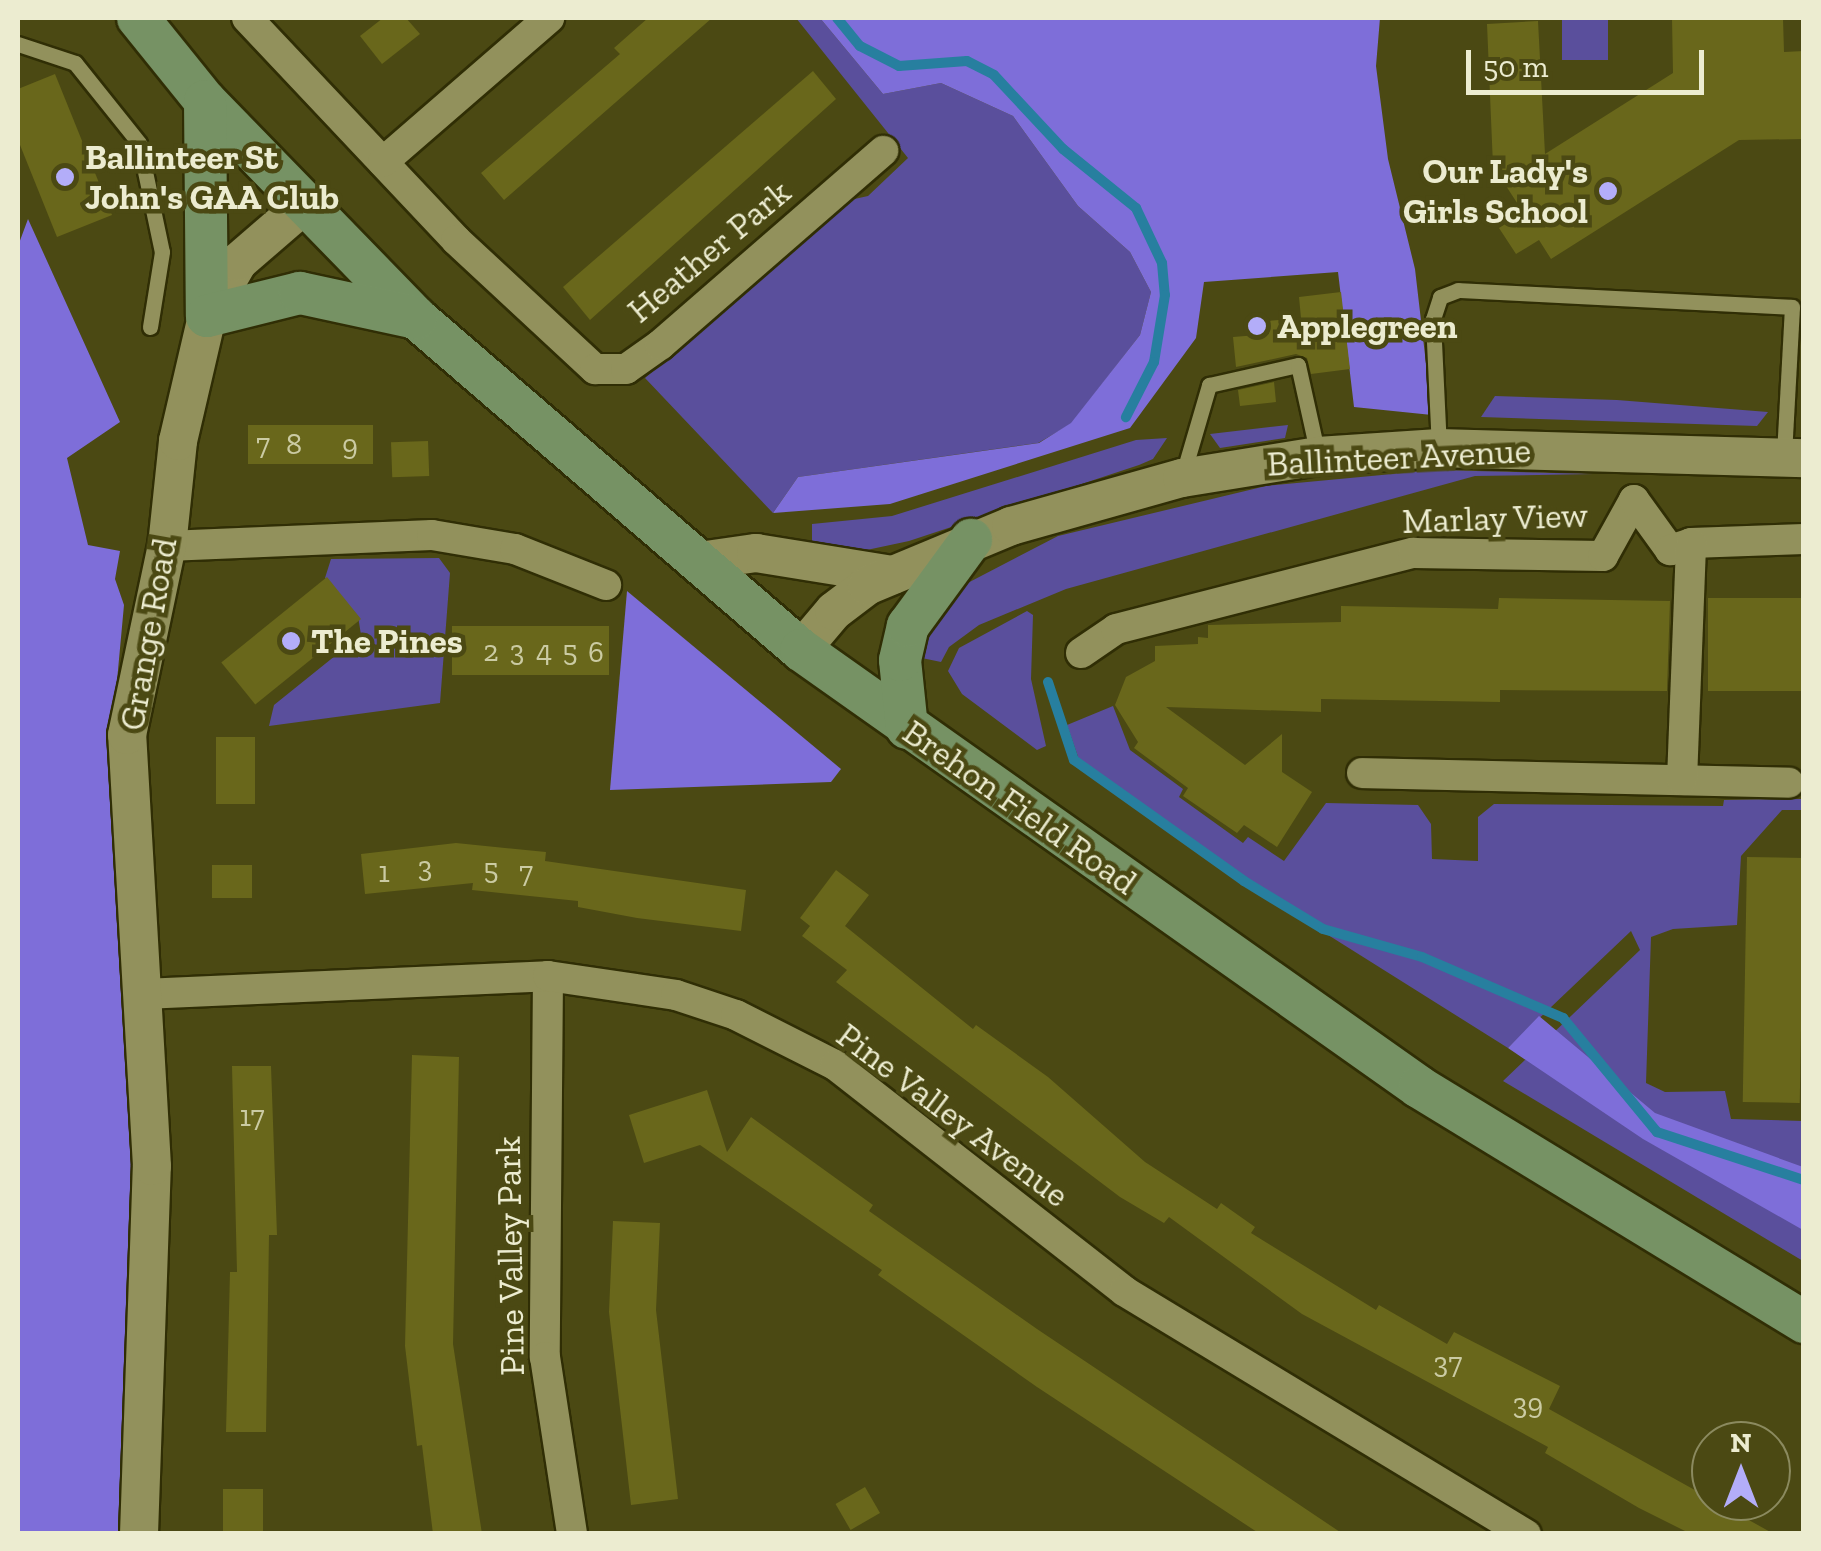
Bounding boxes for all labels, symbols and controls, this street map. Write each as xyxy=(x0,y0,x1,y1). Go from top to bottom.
scale bar xyxy=(1471,30,1708,92)
text: 50 m xyxy=(1483,49,1548,85)
place label: Ballinteer St John's GAA Club xyxy=(85,136,340,218)
place label: Our Lady's Girls School xyxy=(1403,150,1588,232)
marker: Ballinteer St John's GAA Club xyxy=(54,166,76,188)
street label: Heather Park xyxy=(619,171,799,331)
marker: Our Lady's Girls School xyxy=(1597,180,1619,202)
place label: Applegreen xyxy=(1277,305,1458,347)
marker: Applegreen xyxy=(1246,315,1268,337)
house number: 7 xyxy=(256,426,270,462)
house number: 8 xyxy=(286,426,302,462)
house number: 9 xyxy=(342,427,358,463)
street label: Ballinteer Avenue xyxy=(1265,429,1533,485)
street label: Marlay View xyxy=(1400,494,1590,542)
street label: Grange Road xyxy=(110,534,186,734)
place label: The Pines xyxy=(311,620,463,662)
marker: The Pines xyxy=(280,630,302,652)
house number: 2 xyxy=(483,633,499,669)
house number: 3 xyxy=(510,633,524,669)
house number: 4 xyxy=(536,633,552,669)
house number: 5 xyxy=(562,633,578,669)
house number: 6 xyxy=(588,634,604,670)
street label: Brehon Field Road xyxy=(895,711,1145,903)
house number: 3 xyxy=(418,849,432,885)
house number: 5 xyxy=(483,851,499,887)
house number: 1 xyxy=(378,854,390,890)
house number: 7 xyxy=(519,854,533,890)
street label: Pine Valley Avenue xyxy=(827,1013,1079,1217)
house number: 17 xyxy=(239,1098,265,1134)
street label: Pine Valley Park xyxy=(487,1135,533,1377)
house number: 37 xyxy=(1434,1345,1462,1381)
house number: 39 xyxy=(1513,1386,1543,1422)
north arrow xyxy=(1691,1421,1791,1521)
text: N xyxy=(1730,1426,1752,1459)

